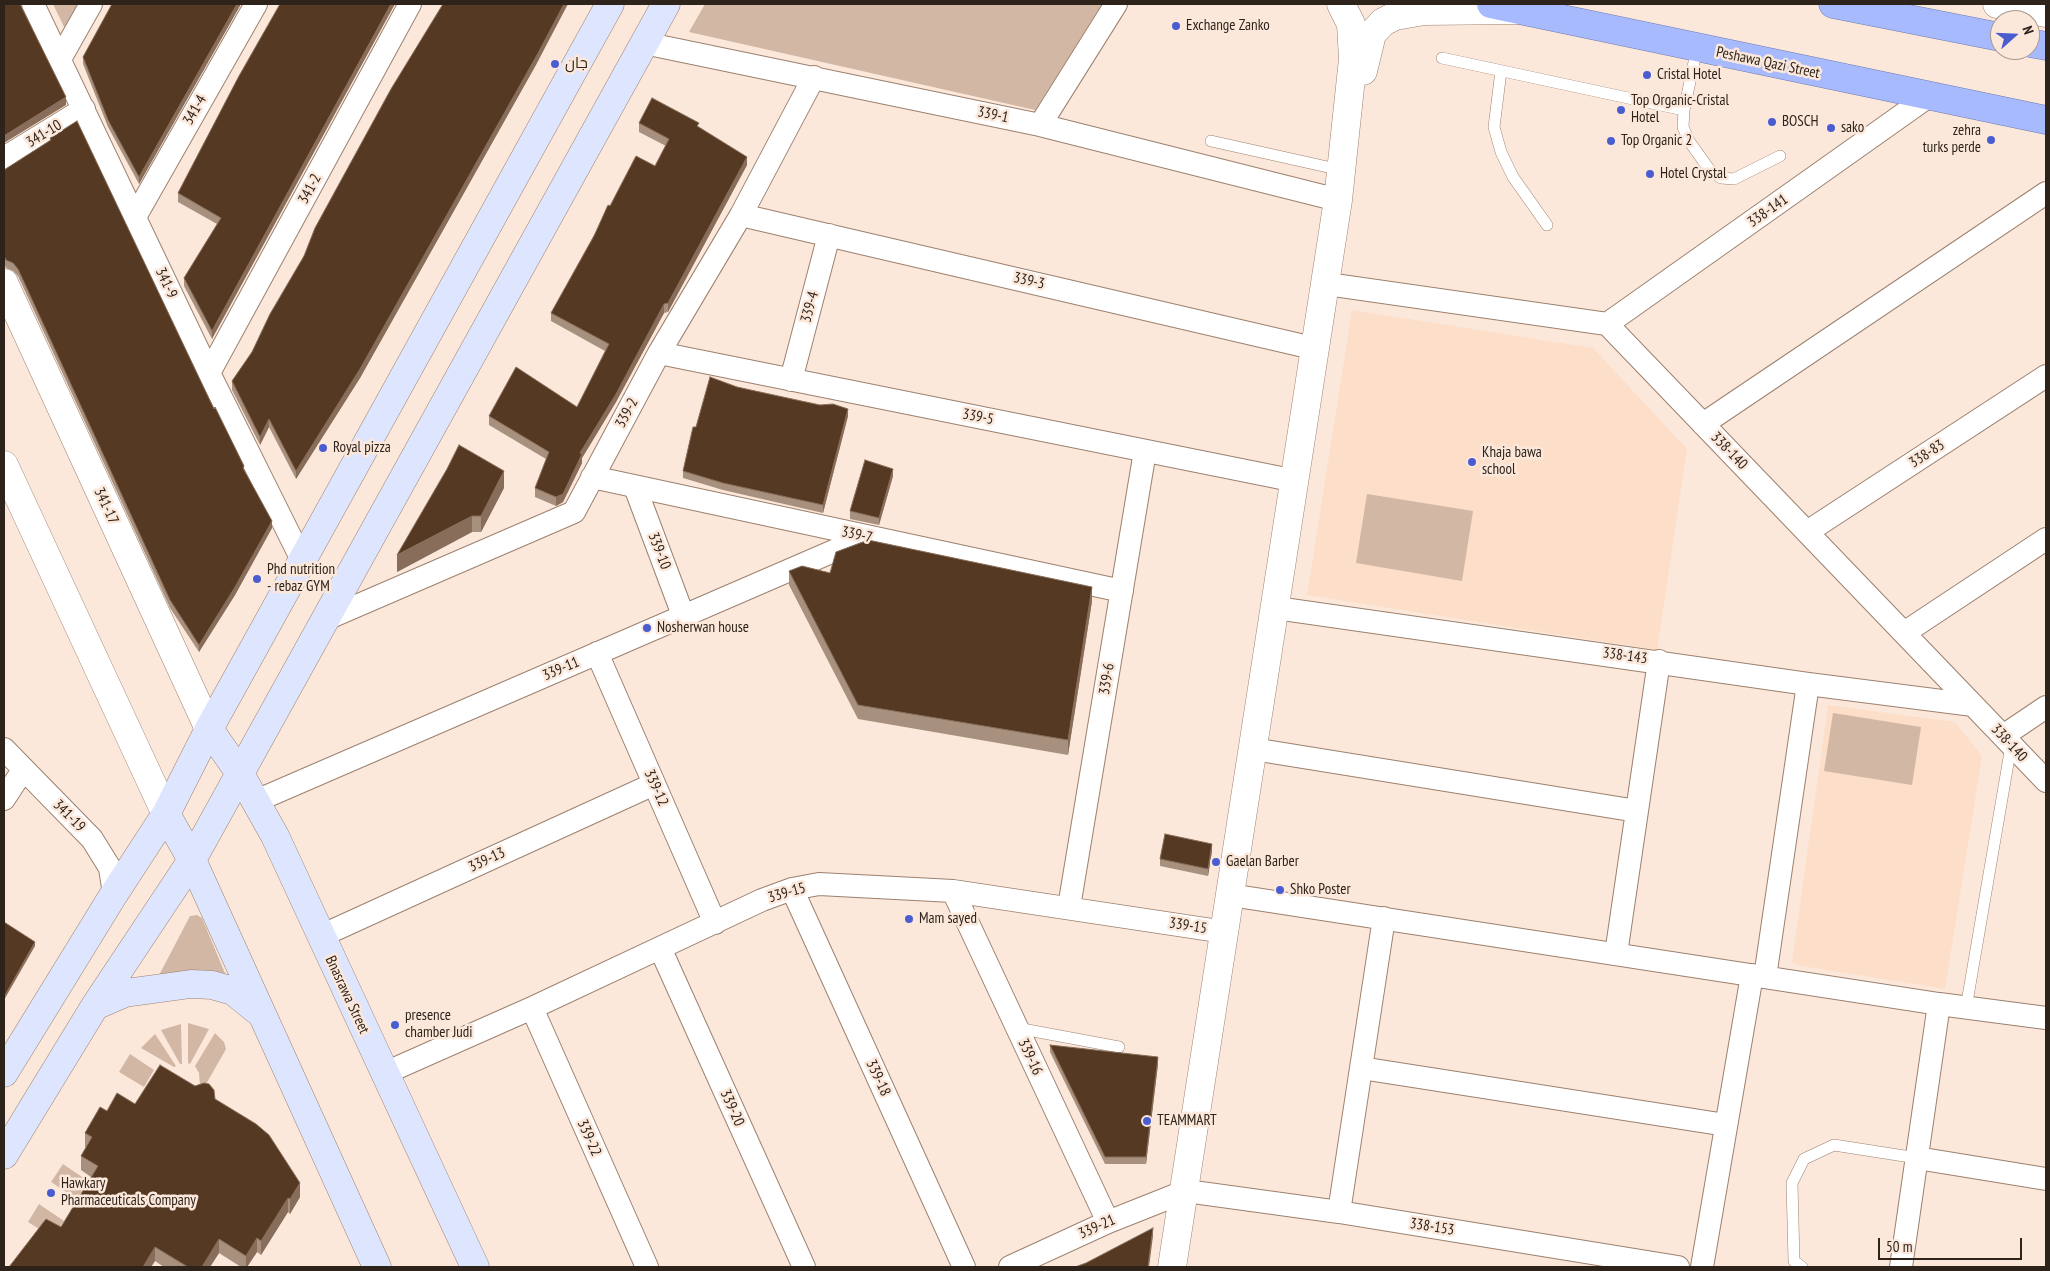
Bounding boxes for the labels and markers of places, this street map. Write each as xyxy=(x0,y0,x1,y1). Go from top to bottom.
place label: Exchange Zanko xyxy=(1186,17,1270,35)
marker: Exchange Zanko xyxy=(1170,20,1182,32)
place label: جان xyxy=(565,55,588,73)
marker: جان xyxy=(549,58,561,70)
place label: Cristal Hotel xyxy=(1657,66,1721,84)
marker: Cristal Hotel xyxy=(1641,69,1653,81)
place label: Top Organic-Cristal Hotel xyxy=(1631,92,1729,127)
marker: Top Organic-Cristal Hotel xyxy=(1615,104,1627,116)
place label: BOSCH xyxy=(1782,113,1819,131)
marker: BOSCH xyxy=(1766,116,1778,128)
place label: sako xyxy=(1841,119,1864,137)
marker: sako xyxy=(1825,122,1837,134)
place label: zehra turks perde xyxy=(1923,122,1981,157)
place label: Top Organic 2 xyxy=(1621,132,1692,150)
marker: zehra turks perde xyxy=(1985,134,1997,146)
marker: Top Organic 2 xyxy=(1605,135,1617,147)
place label: Hotel Crystal xyxy=(1660,165,1727,183)
marker: Hotel Crystal xyxy=(1644,168,1656,180)
place label: Royal pizza xyxy=(333,439,391,457)
marker: Royal pizza xyxy=(317,442,329,454)
place label: Khaja bawa school xyxy=(1482,444,1542,479)
marker: Khaja bawa school xyxy=(1466,456,1478,468)
place label: Phd nutrition - rebaz GYM xyxy=(267,561,335,596)
marker: Phd nutrition - rebaz GYM xyxy=(251,573,263,585)
place label: Nosherwan house xyxy=(657,619,749,637)
marker: Nosherwan house xyxy=(641,622,653,634)
place label: Gaelan Barber xyxy=(1226,853,1299,871)
marker: Gaelan Barber xyxy=(1210,856,1222,868)
place label: Shko Poster xyxy=(1290,881,1351,899)
marker: Shko Poster xyxy=(1274,884,1286,896)
place label: Mam sayed xyxy=(919,910,977,928)
marker: Mam sayed xyxy=(903,913,915,925)
place label: presence chamber Judi xyxy=(405,1007,473,1042)
marker: presence chamber Judi xyxy=(389,1019,401,1031)
place label: TEAMMART xyxy=(1157,1112,1217,1130)
marker: TEAMMART xyxy=(1141,1115,1153,1127)
place label: Hawkary Pharmaceuticals Company xyxy=(61,1175,196,1210)
marker: Hawkary Pharmaceuticals Company xyxy=(45,1187,57,1199)

